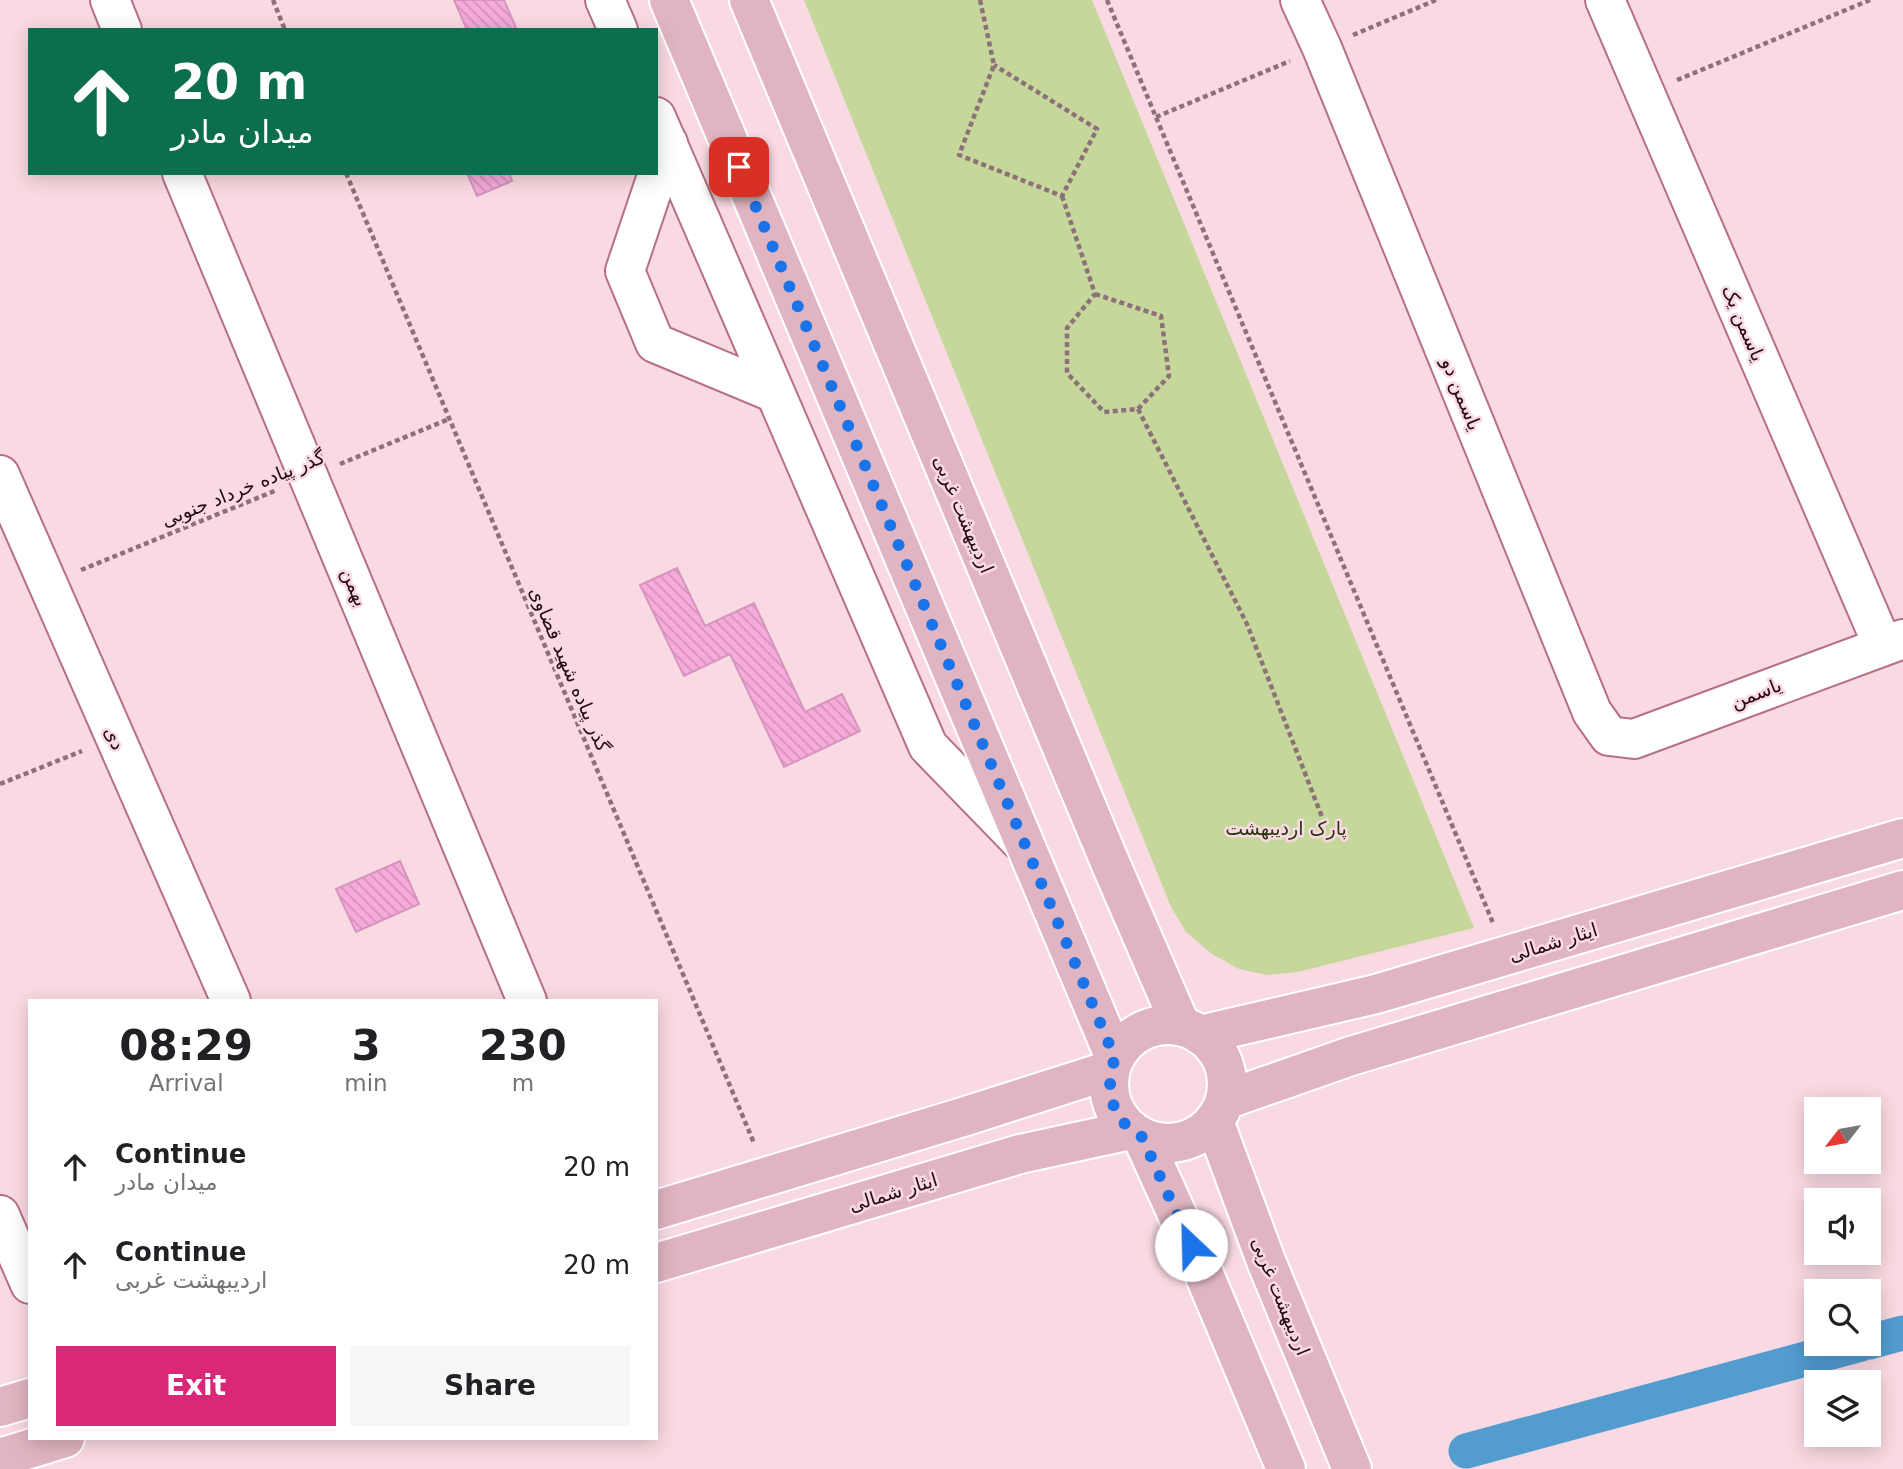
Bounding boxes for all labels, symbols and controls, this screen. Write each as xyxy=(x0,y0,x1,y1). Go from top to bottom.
text: 20 m xyxy=(171,54,307,111)
icon: ahead xyxy=(56,56,147,147)
text: میدان مادر xyxy=(171,113,314,151)
pin xyxy=(709,137,769,197)
icon: arrive xyxy=(720,148,758,186)
street label: یاسمن یک xyxy=(1717,282,1770,365)
street label: یاسمن دو xyxy=(1436,354,1486,434)
street label: گذر پیاده خرداد جنوبی xyxy=(158,445,329,532)
street label: اردیبهشت غربی xyxy=(928,452,999,577)
street label: بهمن xyxy=(336,565,373,610)
street label: گذر پیاده شهید قضاوی xyxy=(524,583,615,756)
street label: یاسمن xyxy=(1728,673,1785,714)
street label: دی xyxy=(100,723,130,753)
park label: پارک اردیبهشت xyxy=(1225,817,1347,840)
street label: ایثار شمالی xyxy=(1506,918,1600,967)
text: 08:29 xyxy=(119,1021,253,1070)
text: 3 xyxy=(351,1021,381,1070)
text: 230 xyxy=(479,1021,567,1070)
text: Arrival xyxy=(149,1070,224,1096)
text: min xyxy=(344,1070,388,1096)
text: m xyxy=(512,1070,534,1096)
north arrow xyxy=(1804,1097,1881,1174)
map controls xyxy=(1804,1097,1881,1447)
text: Continue xyxy=(115,1139,246,1169)
icon: ahead xyxy=(56,1148,94,1186)
text: 20 m xyxy=(563,1152,630,1182)
street label: ایثار شمالی xyxy=(846,1168,940,1217)
text: میدان مادر xyxy=(115,1169,218,1195)
button: sound xyxy=(1804,1188,1881,1265)
position arrow xyxy=(1154,1208,1228,1282)
street label: اردیبهشت غربی xyxy=(1246,1234,1315,1359)
text: Continue xyxy=(115,1237,246,1267)
icon: ahead xyxy=(56,1246,94,1284)
text: 20 m xyxy=(563,1250,630,1280)
text: اردیبهشت غربی xyxy=(115,1267,267,1293)
button: search xyxy=(1804,1279,1881,1356)
button: Exit xyxy=(56,1346,336,1426)
button: Share xyxy=(350,1346,630,1426)
button: layers xyxy=(1804,1370,1881,1447)

